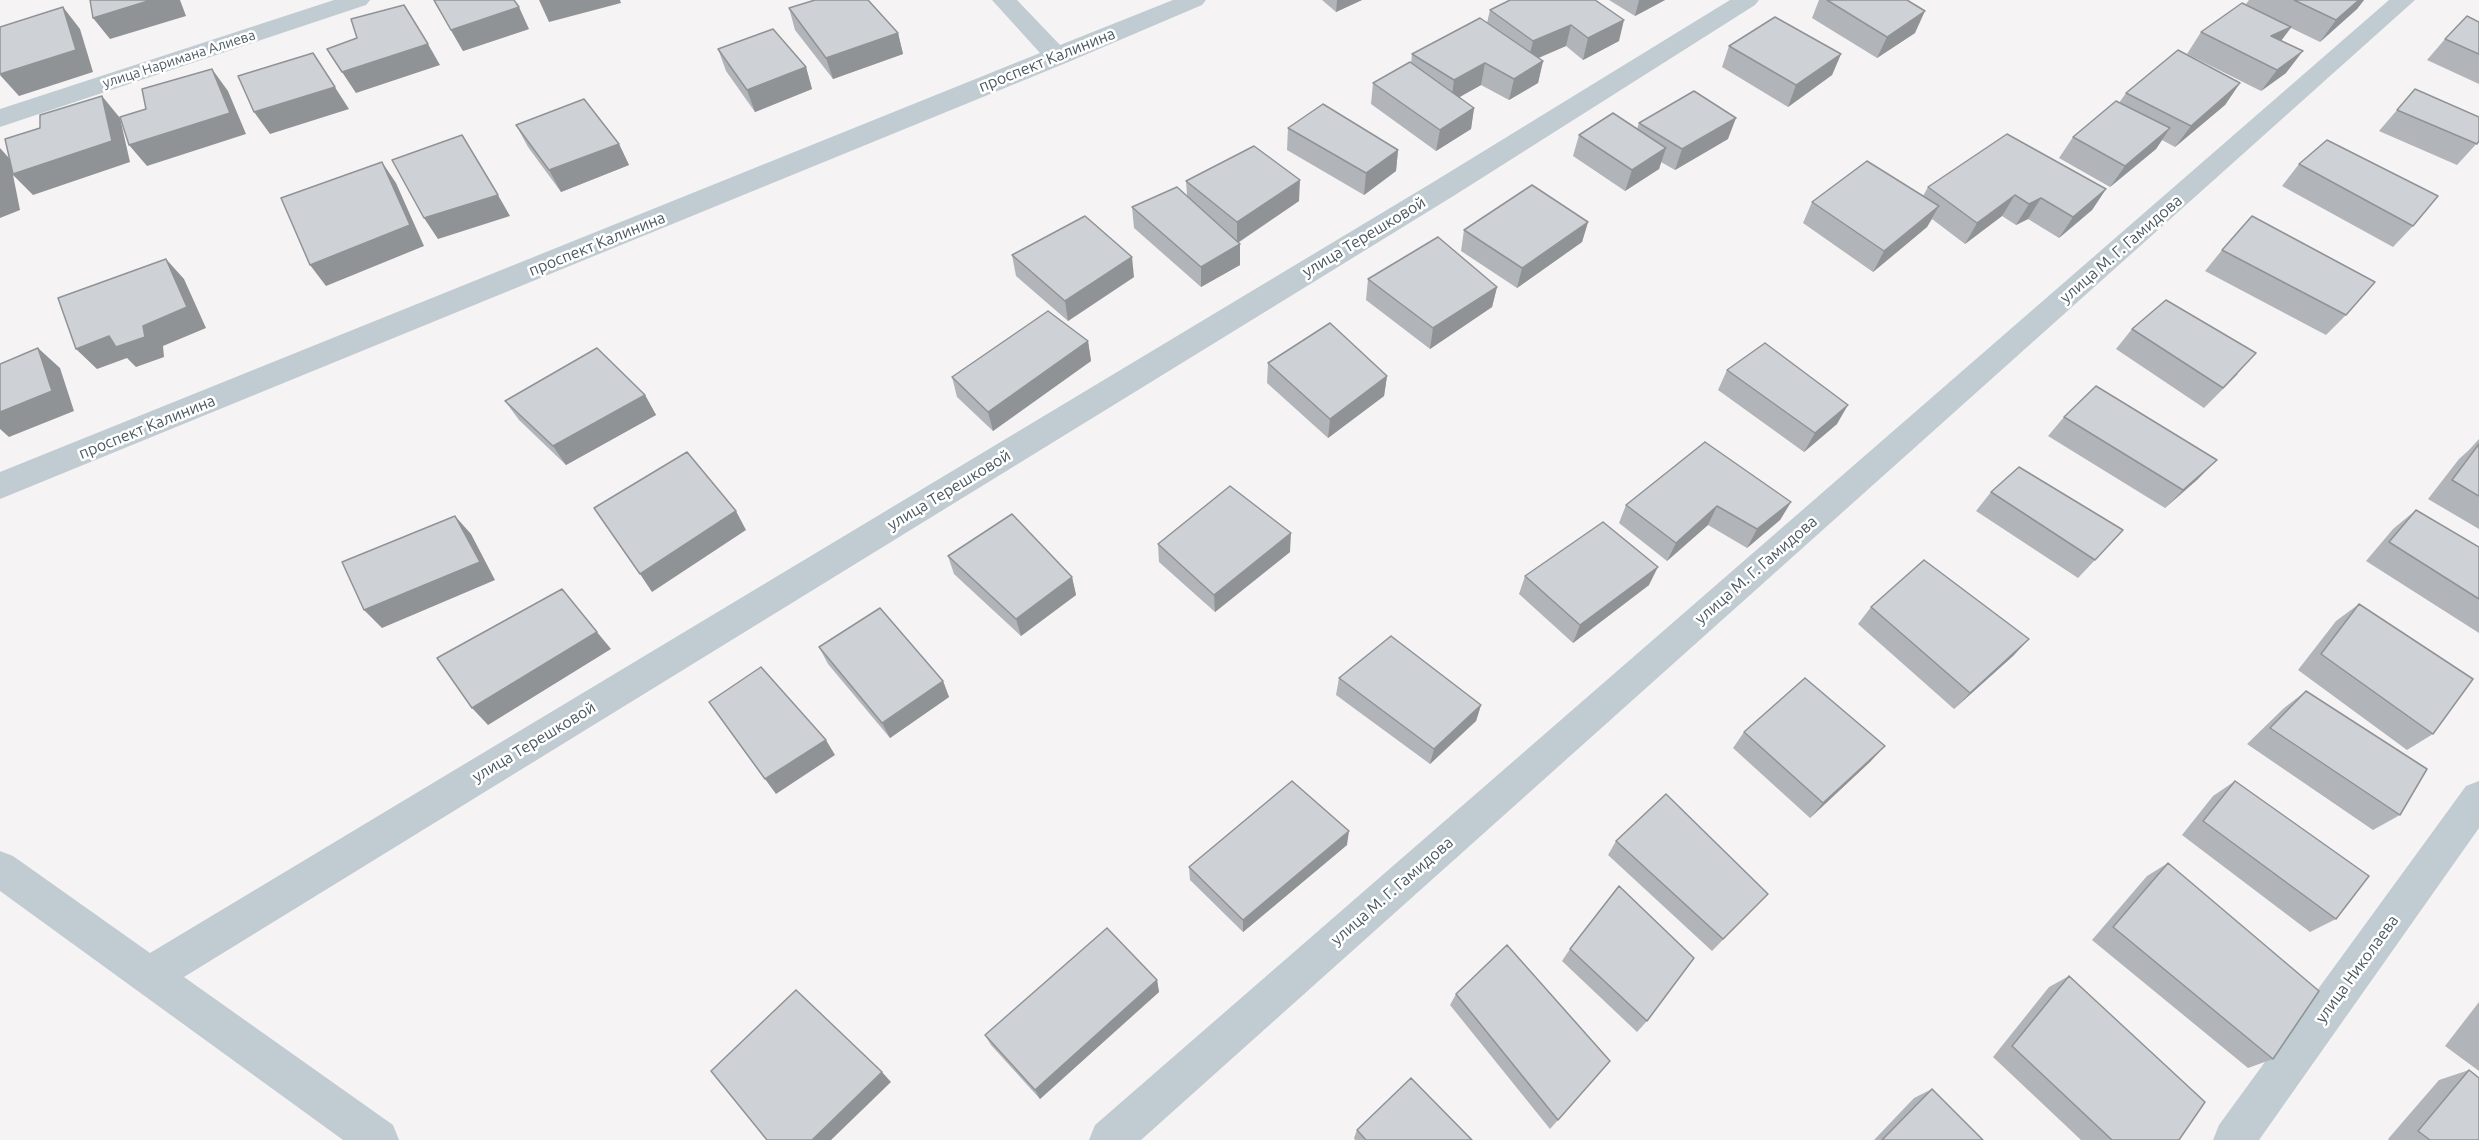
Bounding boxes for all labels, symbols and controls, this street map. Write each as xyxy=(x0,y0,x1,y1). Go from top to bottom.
street label: проспект Калинина xyxy=(976,24,1118,96)
street label: улица Наримана Алиева xyxy=(101,26,257,92)
street label: улица М. Г. Гамидова xyxy=(2056,191,2186,307)
street label: улица Терешковой xyxy=(1299,193,1429,281)
street label: проспект Калинина xyxy=(526,208,668,280)
street label: проспект Калинина xyxy=(76,391,218,463)
street label: улица Терешковой xyxy=(884,446,1014,534)
street label: улица М. Г. Гамидова xyxy=(1691,512,1821,628)
street label: улица Терешковой xyxy=(469,698,599,786)
street label: улица М. Г. Гамидова xyxy=(1327,833,1457,949)
street label: улица Николаева xyxy=(2311,911,2403,1027)

